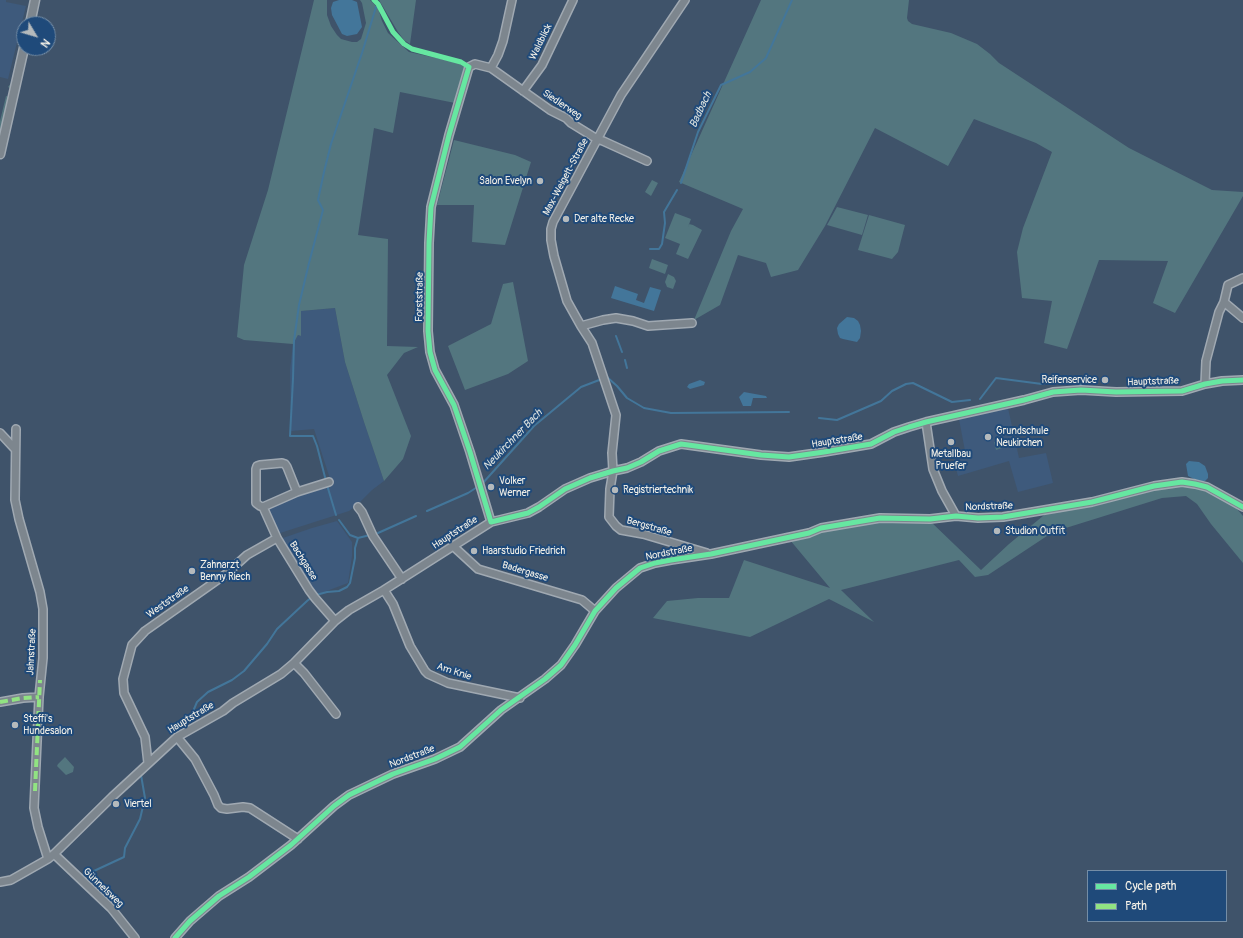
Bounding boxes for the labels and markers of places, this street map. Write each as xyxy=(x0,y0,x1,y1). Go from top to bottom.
place label: Salon Evelyn xyxy=(479,175,532,187)
marker: Salon Evelyn xyxy=(535,176,545,186)
place label: Der alte Recke xyxy=(574,213,634,225)
marker: Der alte Recke xyxy=(561,214,571,224)
place label: Reifenservice xyxy=(1042,374,1097,386)
marker: Reifenservice xyxy=(1100,375,1110,385)
place label: Grundschule Neukirchen xyxy=(996,425,1048,448)
marker: Grundschule Neukirchen xyxy=(983,432,993,442)
marker: Metallbau Pruefer xyxy=(946,437,956,447)
place label: Metallbau Pruefer xyxy=(931,448,971,472)
place label: Volker Werner xyxy=(499,475,530,498)
marker: Volker Werner xyxy=(486,482,496,492)
place label: Registriertechnik xyxy=(623,484,693,496)
marker: Registriertechnik xyxy=(610,485,620,495)
place label: Studion Outfit xyxy=(1005,525,1065,537)
marker: Studion Outfit xyxy=(992,526,1002,536)
place label: Haarstudio Friedrich xyxy=(482,545,565,557)
marker: Haarstudio Friedrich xyxy=(469,546,479,556)
place label: Zahnarzt Benny Riech xyxy=(200,559,250,582)
marker: Zahnarzt Benny Riech xyxy=(187,566,197,576)
place label: Steffi's Hundesalon xyxy=(23,713,72,736)
marker: Steffi's Hundesalon xyxy=(10,720,20,730)
place label: Viertel xyxy=(124,798,152,810)
marker: Viertel xyxy=(111,799,121,809)

